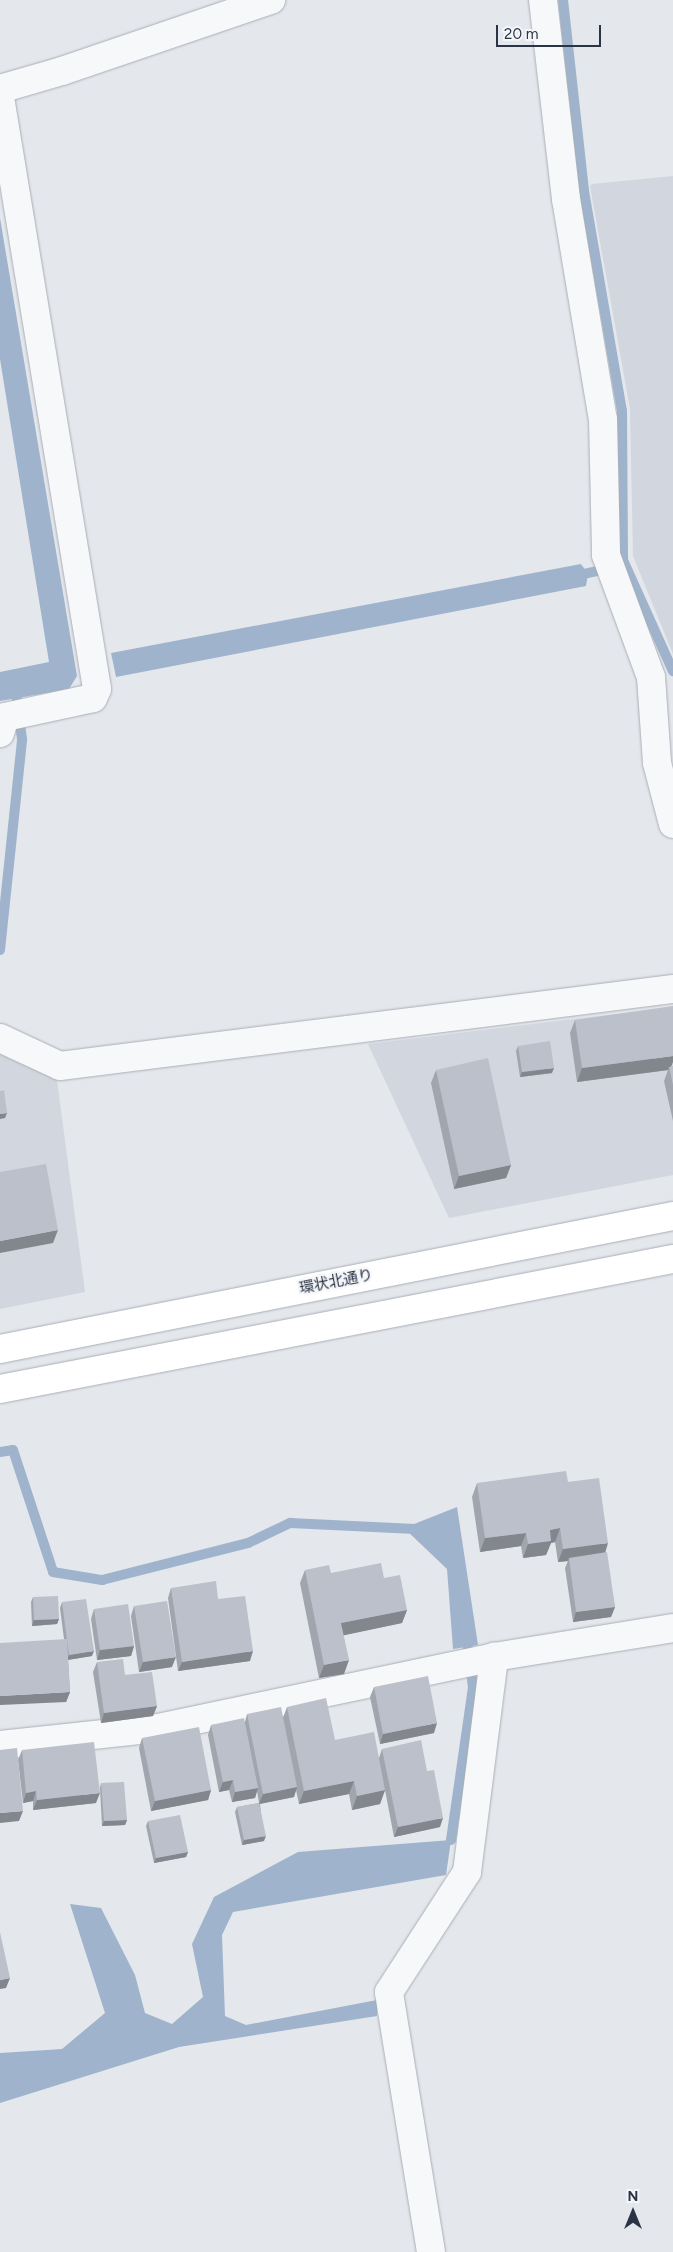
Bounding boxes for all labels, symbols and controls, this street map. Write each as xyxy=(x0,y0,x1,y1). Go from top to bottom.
scale bar xyxy=(498,15,603,47)
text: 20 m xyxy=(504,25,538,43)
street label: 環状北通り xyxy=(297,1266,375,1298)
north arrow xyxy=(608,2187,658,2237)
text: N xyxy=(628,2188,638,2205)

